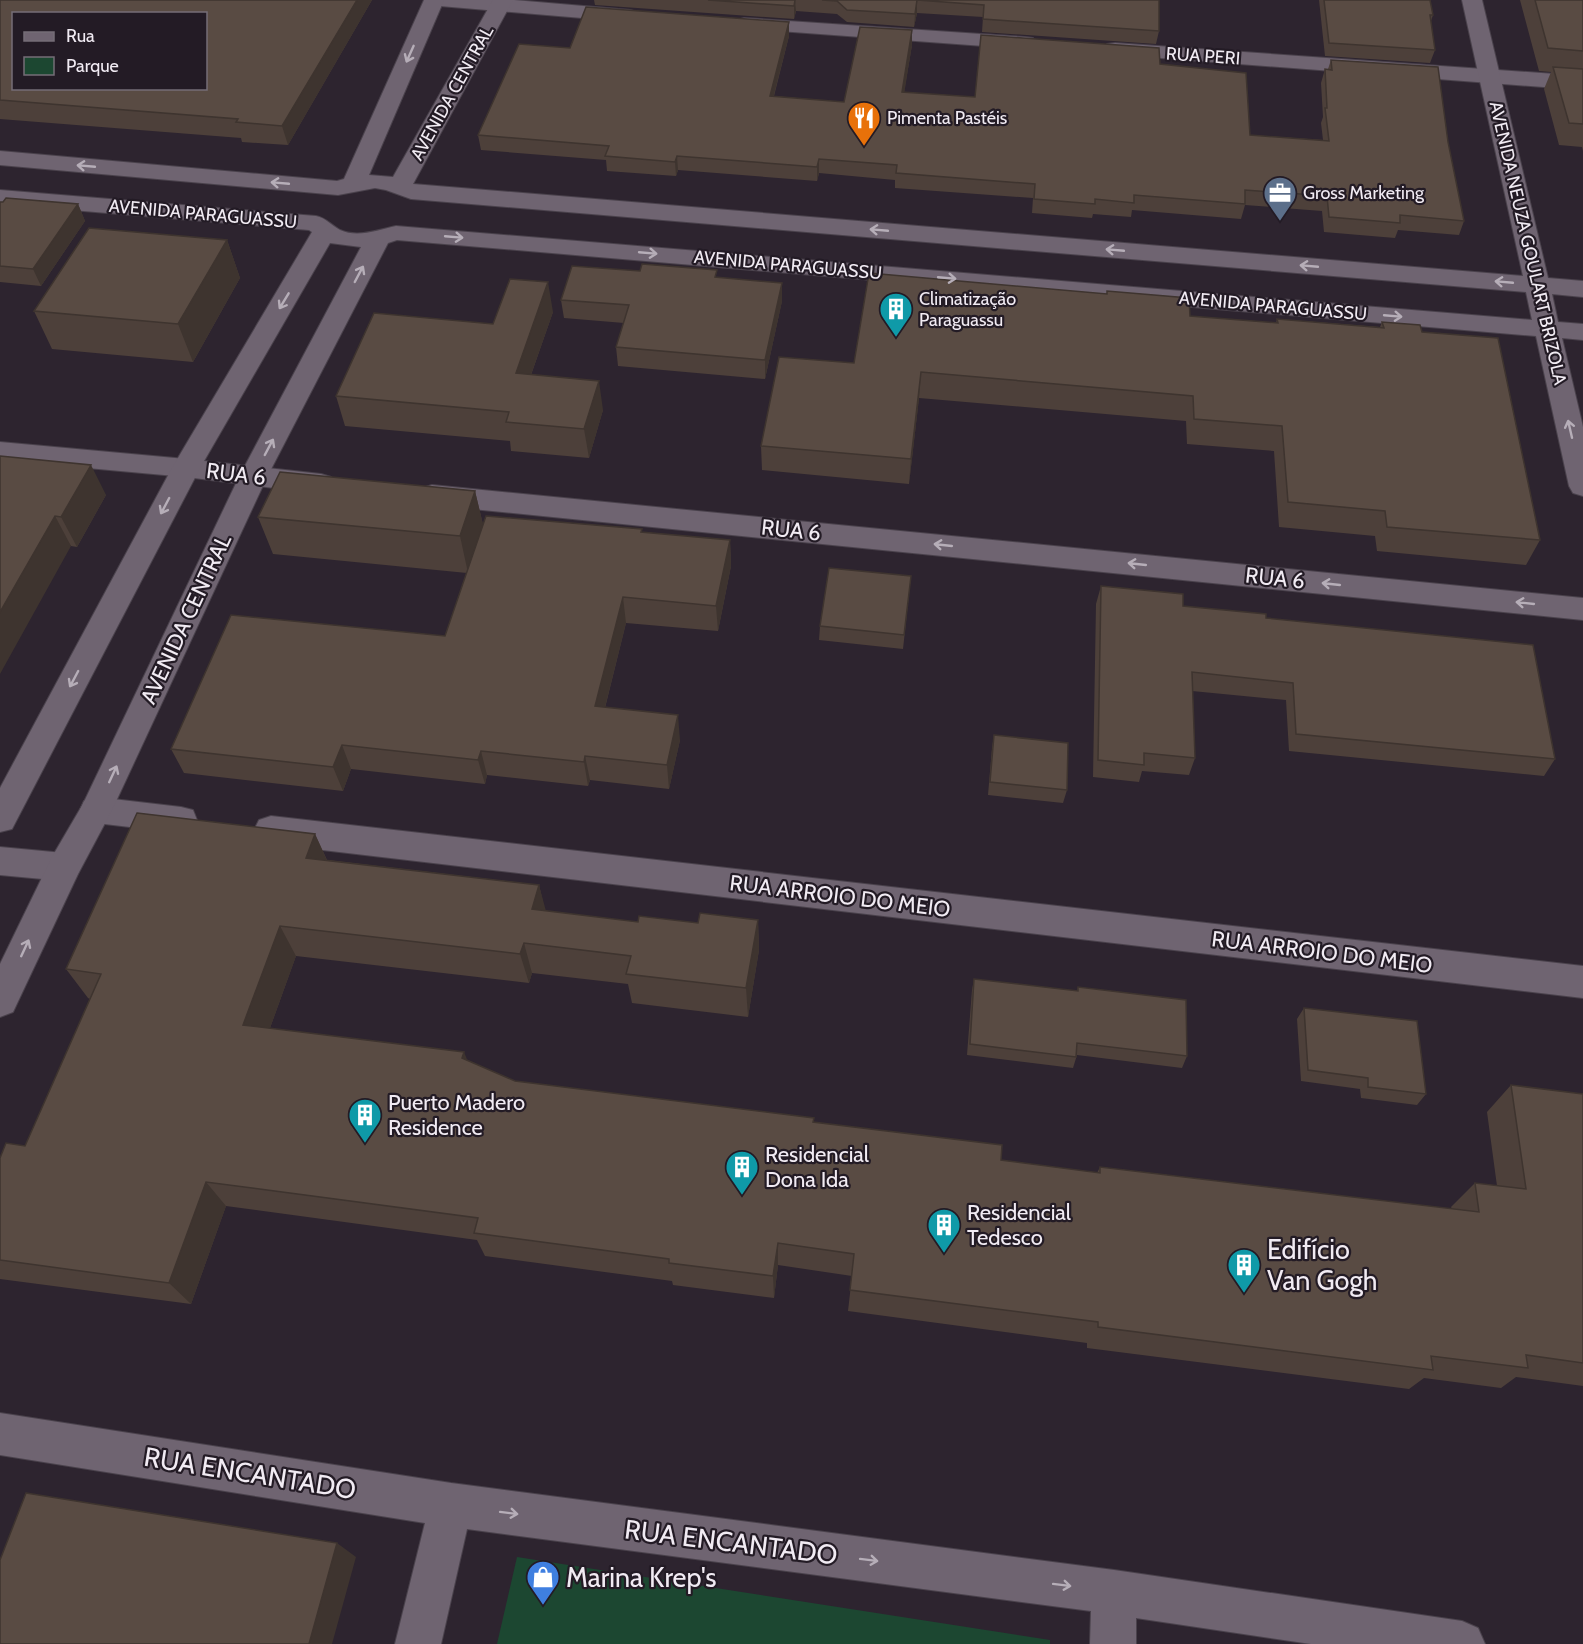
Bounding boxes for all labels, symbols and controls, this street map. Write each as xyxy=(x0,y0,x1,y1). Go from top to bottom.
legend xyxy=(12,12,207,90)
street label: AVENIDA CENTRAL xyxy=(406,22,498,164)
text: Rua xyxy=(66,25,95,47)
street label: RUA PERI xyxy=(1165,42,1241,70)
one-way arrow xyxy=(404,44,416,62)
text: Parque xyxy=(66,55,119,77)
street label: AVENIDA NEUZA GOULART BRIZOLA xyxy=(1485,99,1571,387)
restaurant icon: Pimenta Pastéis xyxy=(846,100,882,147)
place label: Pimenta Pastéis xyxy=(887,107,1007,129)
one-way arrow xyxy=(76,160,96,171)
office icon: Gross Marketing xyxy=(1262,175,1298,222)
one-way arrow xyxy=(271,177,290,188)
place label: Gross Marketing xyxy=(1303,182,1425,204)
street label: AVENIDA PARAGUASSU xyxy=(108,195,298,233)
one-way arrow xyxy=(869,224,889,235)
one-way arrow xyxy=(444,232,464,243)
one-way arrow xyxy=(1106,244,1126,255)
street label: AVENIDA PARAGUASSU xyxy=(693,246,883,284)
one-way arrow xyxy=(638,248,658,259)
one-way arrow xyxy=(1300,260,1320,271)
one-way arrow xyxy=(353,266,365,283)
one-way arrow xyxy=(937,273,957,284)
one-way arrow xyxy=(1494,276,1514,287)
street label: AVENIDA PARAGUASSU xyxy=(1178,287,1368,325)
place label: Climatização Paraguassu xyxy=(919,288,1016,331)
building icon: Climatização Paraguassu xyxy=(878,291,914,338)
one-way arrow xyxy=(278,292,290,309)
one-way arrow xyxy=(1382,311,1402,322)
one-way arrow xyxy=(1564,420,1575,439)
one-way arrow xyxy=(264,438,275,456)
street label: RUA 6 xyxy=(205,457,267,491)
one-way arrow xyxy=(159,497,170,515)
street label: RUA 6 xyxy=(760,513,822,547)
street label: AVENIDA CENTRAL xyxy=(135,530,237,708)
one-way arrow xyxy=(933,539,953,550)
one-way arrow xyxy=(1127,558,1147,569)
street label: RUA 6 xyxy=(1244,561,1306,595)
one-way arrow xyxy=(1321,578,1341,589)
one-way arrow xyxy=(1515,597,1535,608)
one-way arrow xyxy=(68,670,80,687)
one-way arrow xyxy=(107,766,119,784)
street label: RUA ARROIO DO MEIO xyxy=(728,869,952,923)
street label: RUA ARROIO DO MEIO xyxy=(1210,925,1434,979)
one-way arrow xyxy=(20,940,32,958)
place label: Puerto Madero Residence xyxy=(388,1089,525,1141)
building icon: Puerto Madero Residence xyxy=(347,1097,383,1144)
place label: Residencial Dona Ida xyxy=(765,1141,870,1193)
building icon: Residencial Dona Ida xyxy=(724,1149,760,1196)
place label: Residencial Tedesco xyxy=(967,1199,1072,1251)
building icon: Residencial Tedesco xyxy=(926,1207,962,1254)
place label: Edifício Van Gogh xyxy=(1267,1233,1377,1297)
building icon: Edifício Van Gogh xyxy=(1226,1247,1262,1294)
street label: RUA ENCANTADO xyxy=(142,1440,358,1506)
one-way arrow xyxy=(499,1508,518,1519)
street label: RUA ENCANTADO xyxy=(623,1513,839,1571)
one-way arrow xyxy=(859,1555,878,1566)
shop icon: Marina Krep's xyxy=(525,1559,561,1606)
place label: Marina Krep's xyxy=(566,1561,716,1594)
one-way arrow xyxy=(1052,1580,1072,1591)

